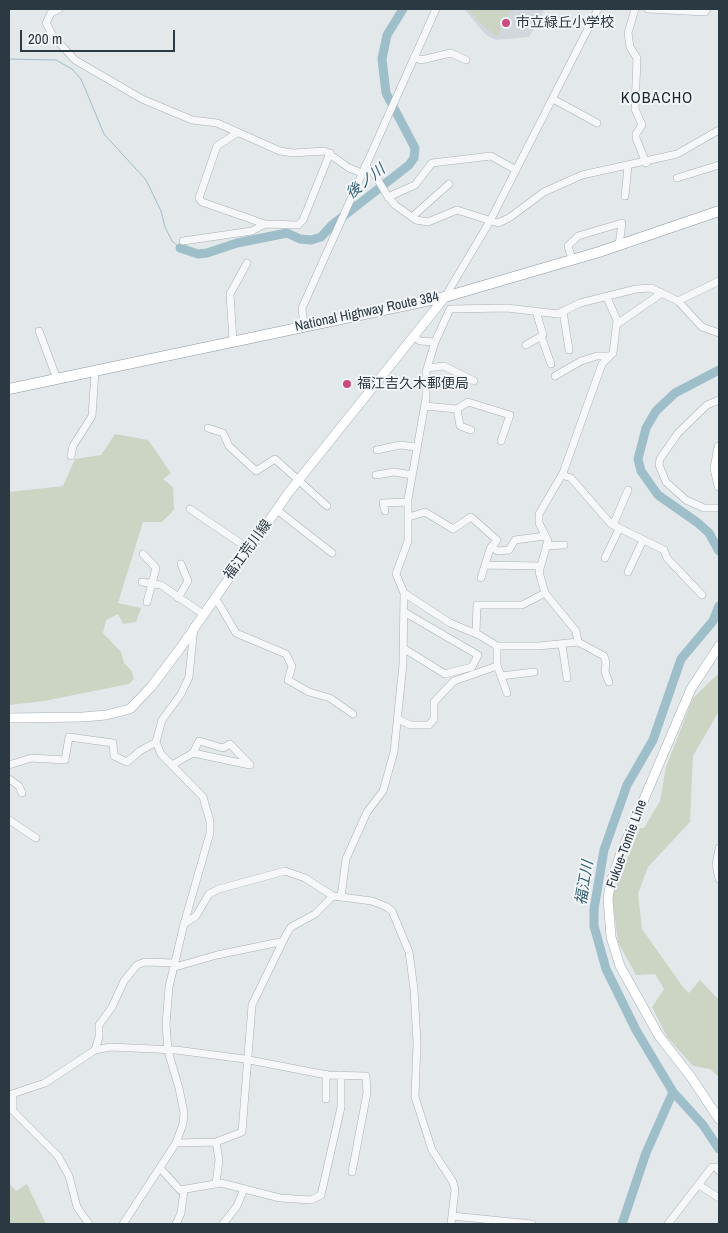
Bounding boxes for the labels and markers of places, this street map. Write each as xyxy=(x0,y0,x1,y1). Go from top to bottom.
place label: 市立緑丘小学校 xyxy=(516,15,614,31)
marker: 市立緑丘小学校 xyxy=(500,17,512,29)
place label: 福江吉久木郵便局 xyxy=(357,376,469,392)
marker: 福江吉久木郵便局 xyxy=(341,378,353,390)

